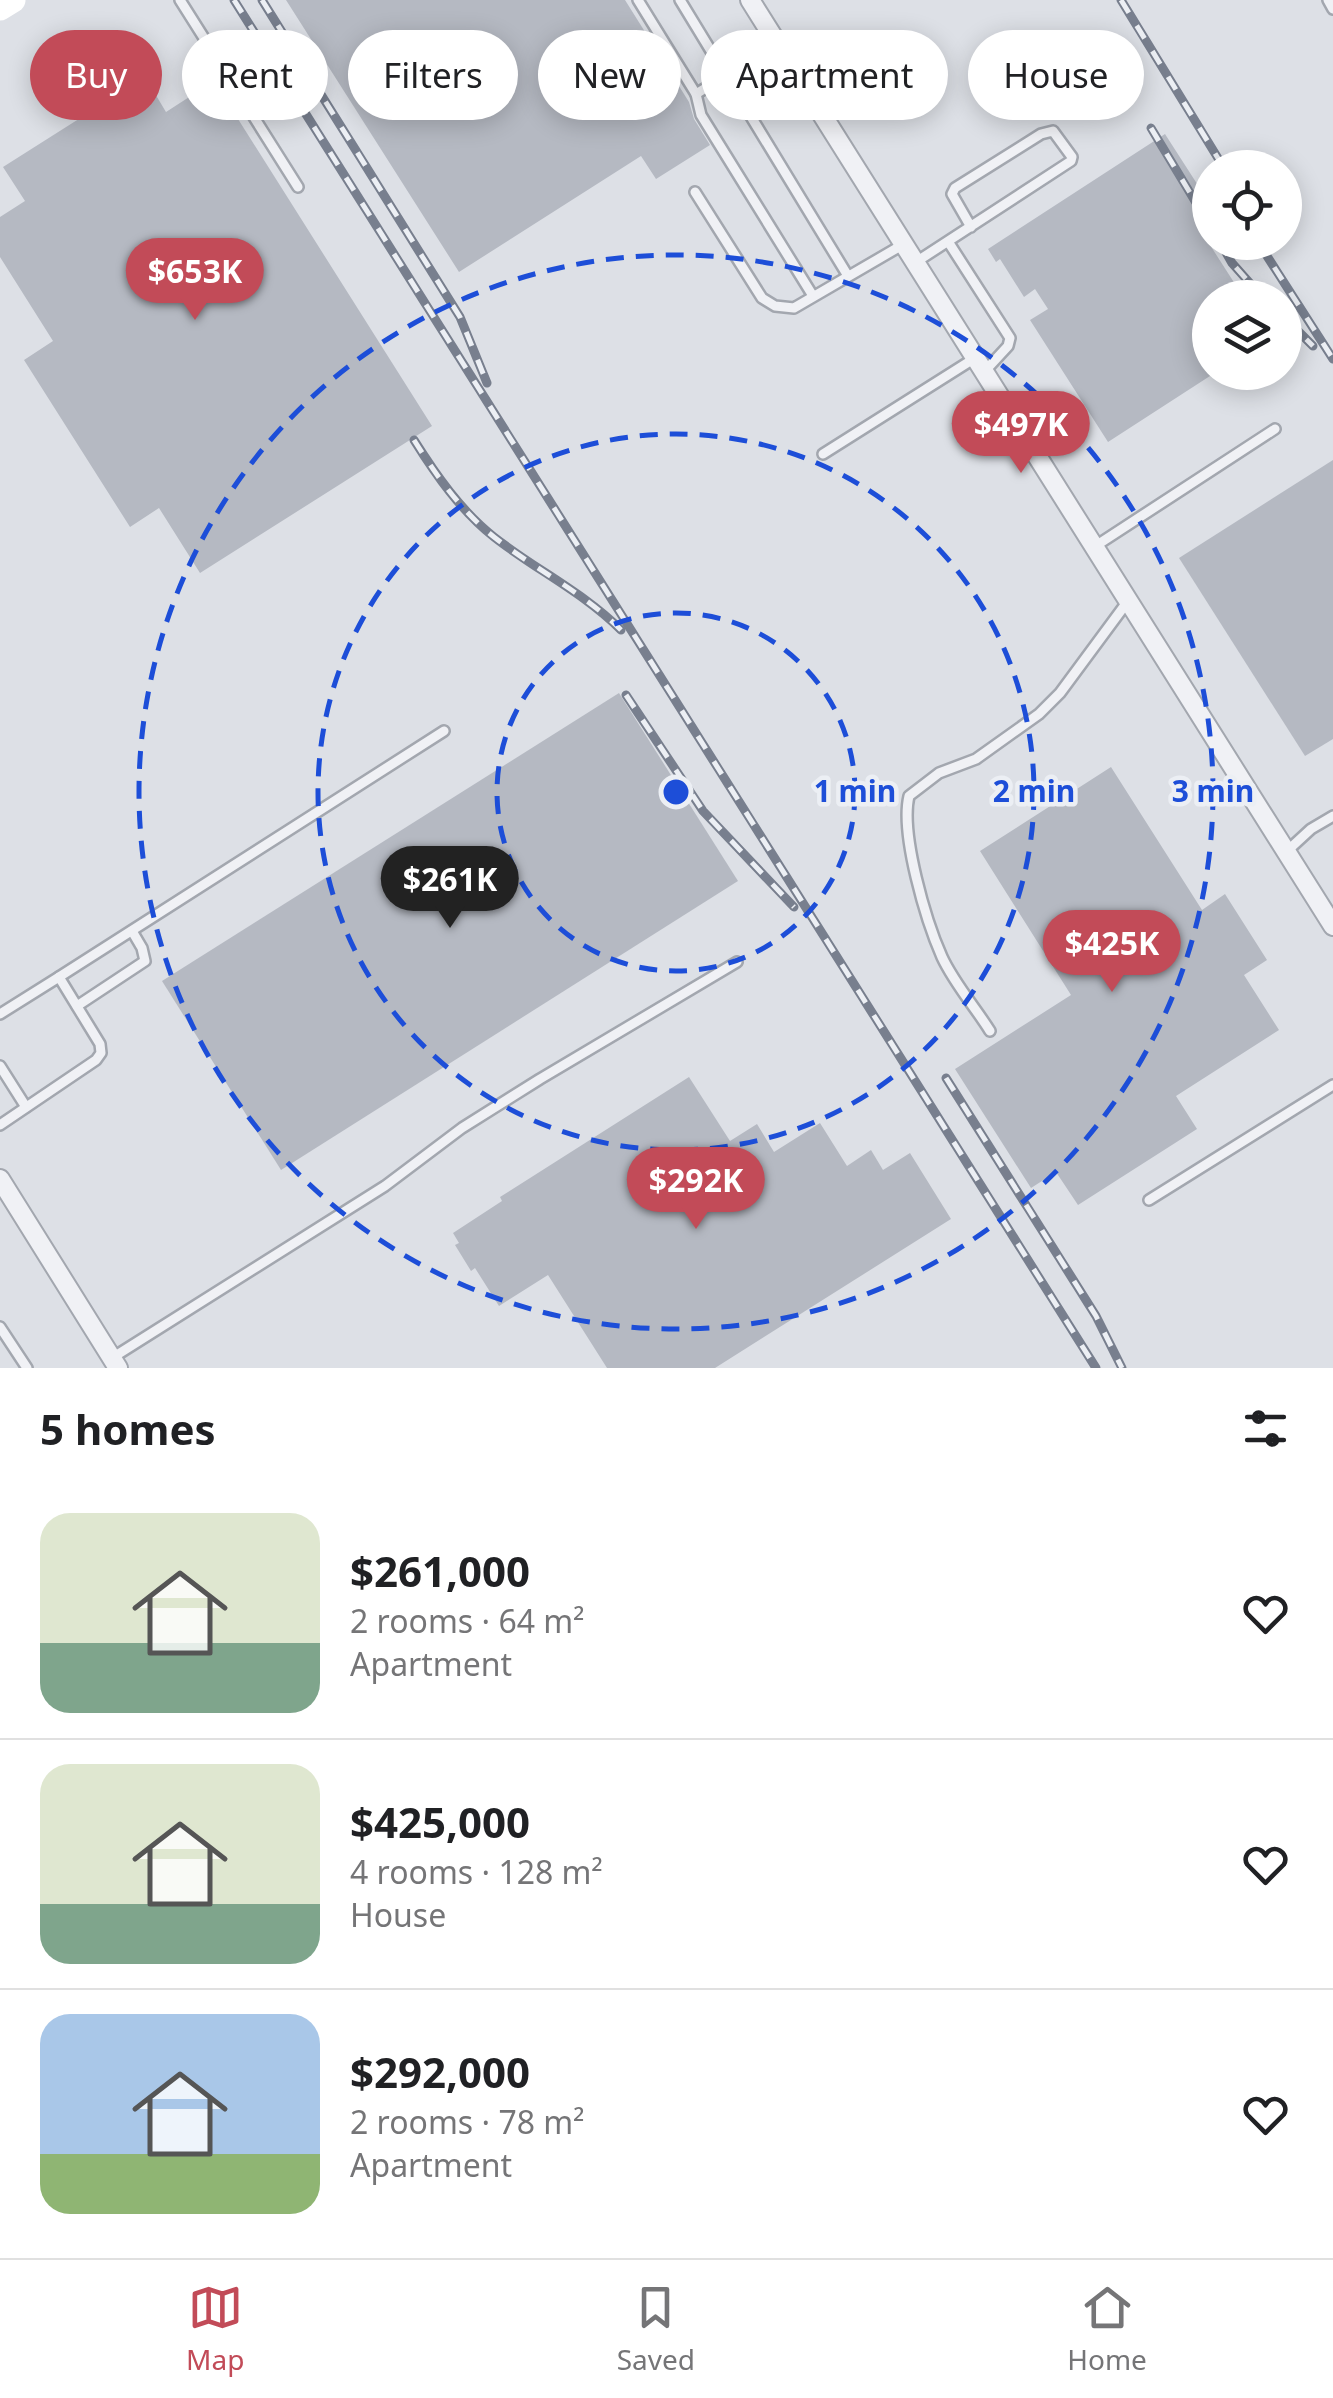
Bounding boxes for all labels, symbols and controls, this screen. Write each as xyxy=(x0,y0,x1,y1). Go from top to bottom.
chip: Buy xyxy=(30,30,162,120)
chip: Rent xyxy=(182,30,328,120)
chip: Filters xyxy=(348,30,518,120)
chip: New xyxy=(538,30,681,120)
chip: Apartment xyxy=(701,30,948,120)
chip: House xyxy=(968,30,1144,120)
map controls xyxy=(1192,150,1302,390)
button: locate xyxy=(1192,150,1302,260)
pin: $653K xyxy=(125,238,265,323)
text: $653K xyxy=(148,249,242,292)
button: layers xyxy=(1192,280,1302,390)
pin: $497K xyxy=(951,391,1091,476)
text: $497K xyxy=(974,402,1068,445)
text: 1 min xyxy=(814,770,896,811)
text: 2 min xyxy=(993,770,1075,811)
text: 3 min xyxy=(1172,770,1254,811)
centre of rings xyxy=(658,774,694,810)
pin: $261K xyxy=(380,846,520,931)
text: $261K xyxy=(403,857,497,900)
pin: $425K xyxy=(1042,910,1182,995)
text: $425K xyxy=(1065,921,1159,964)
pin: $292K xyxy=(626,1147,766,1232)
text: $292K xyxy=(649,1158,743,1201)
text: 5 homes xyxy=(40,1400,216,1457)
icon: filters xyxy=(1238,1401,1293,1456)
text: $261,000 xyxy=(350,1542,530,1599)
icon: home xyxy=(120,1553,240,1673)
icon: heart xyxy=(1238,1586,1293,1641)
text: 2 rooms · 64 m² xyxy=(350,1599,584,1642)
text: Apartment xyxy=(350,1642,512,1685)
text: $425,000 xyxy=(350,1793,530,1850)
icon: home xyxy=(120,1804,240,1924)
icon: heart xyxy=(1238,1837,1293,1892)
text: 4 rooms · 128 m² xyxy=(350,1850,603,1893)
text: House xyxy=(350,1893,446,1936)
text: $292,000 xyxy=(350,2043,530,2100)
icon: home xyxy=(120,2054,240,2174)
icon: heart xyxy=(1238,2087,1293,2142)
text: 2 rooms · 78 m² xyxy=(350,2100,584,2143)
text: Apartment xyxy=(350,2143,512,2186)
tab: Map xyxy=(186,2280,244,2378)
tab: Saved xyxy=(617,2280,695,2378)
tab: Home xyxy=(1067,2280,1147,2378)

